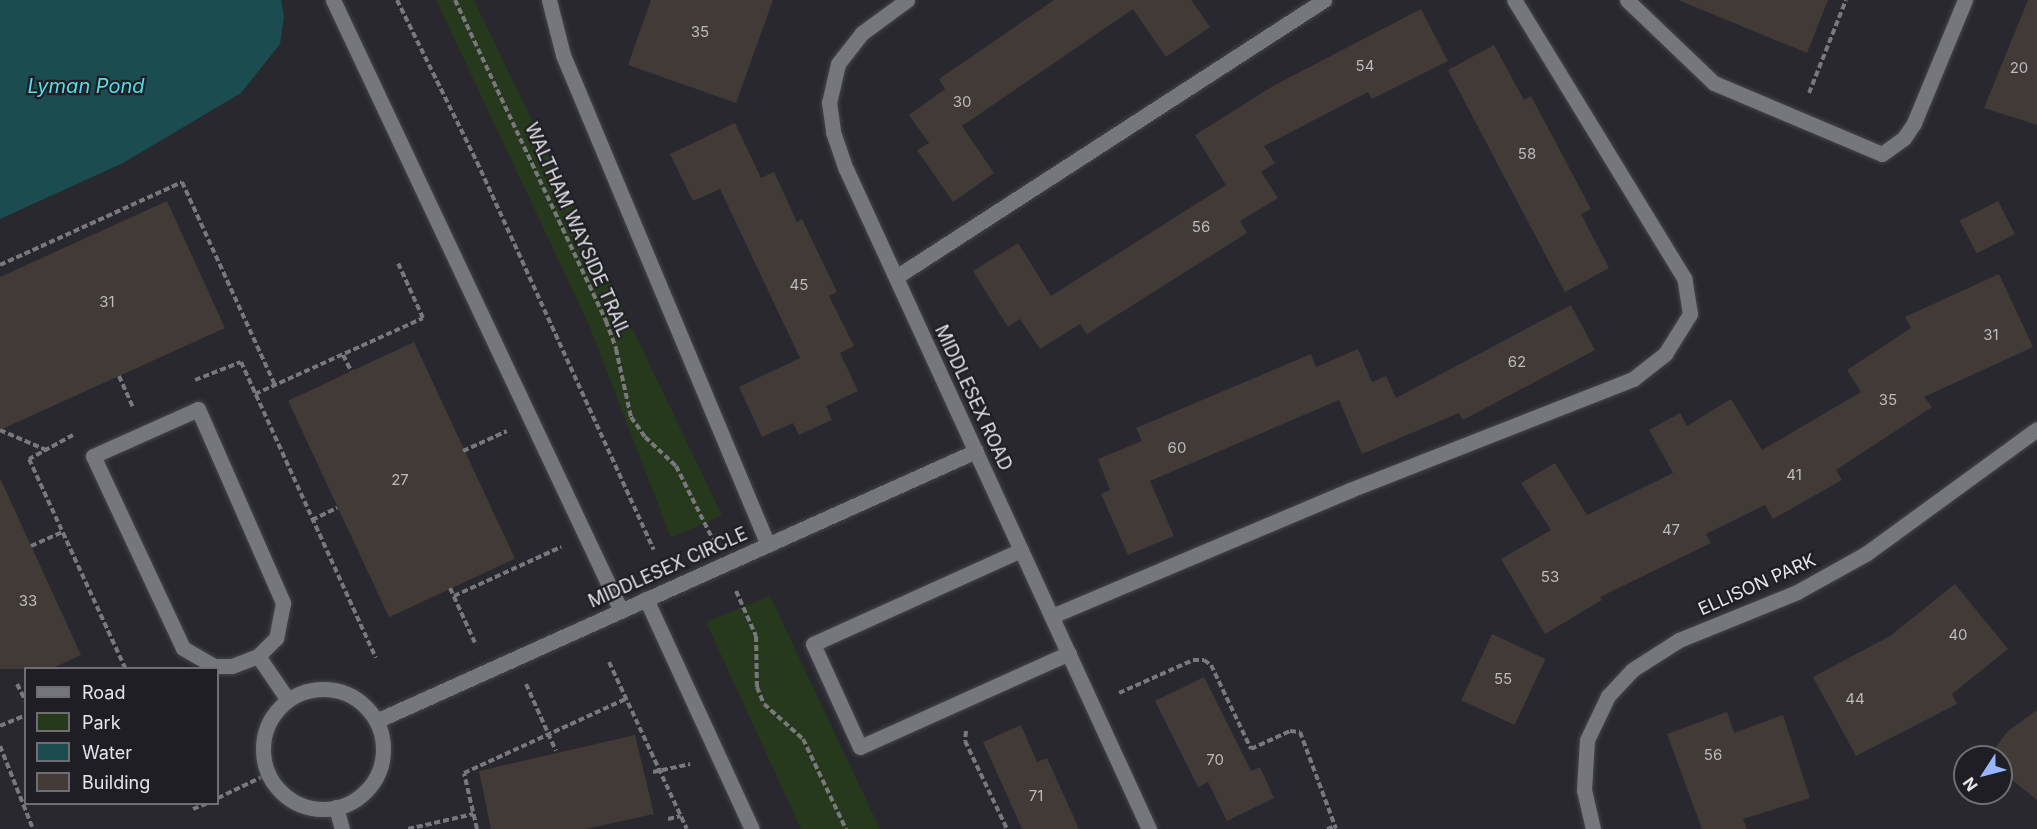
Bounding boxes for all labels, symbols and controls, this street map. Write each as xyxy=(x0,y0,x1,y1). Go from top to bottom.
house number: 35 xyxy=(691,23,709,41)
house number: 54 xyxy=(1356,57,1374,75)
house number: 20 xyxy=(2010,59,2028,77)
water label: Lyman Pond xyxy=(27,74,145,98)
house number: 30 xyxy=(953,93,971,111)
street label: WALTHAM WAYSIDE TRAIL xyxy=(520,120,634,340)
house number: 58 xyxy=(1518,145,1536,163)
house number: 56 xyxy=(1192,218,1210,236)
house number: 45 xyxy=(790,276,808,294)
house number: 31 xyxy=(99,293,115,311)
street label: MIDDLESEX ROAD xyxy=(930,322,1016,474)
house number: 31 xyxy=(1983,326,1999,344)
house number: 62 xyxy=(1508,353,1526,371)
house number: 35 xyxy=(1879,391,1897,409)
house number: 60 xyxy=(1168,439,1186,457)
house number: 41 xyxy=(1786,466,1802,484)
house number: 27 xyxy=(391,471,409,489)
house number: 47 xyxy=(1662,521,1680,539)
street label: MIDDLESEX CIRCLE xyxy=(585,523,751,613)
street label: ELLISON PARK xyxy=(1695,549,1819,621)
house number: 53 xyxy=(1541,568,1559,586)
house number: 33 xyxy=(19,592,37,610)
house number: 40 xyxy=(1948,626,1968,644)
legend xyxy=(24,667,219,805)
house number: 55 xyxy=(1494,670,1512,688)
text: Road xyxy=(82,682,125,703)
house number: 44 xyxy=(1845,690,1865,708)
text: Park xyxy=(82,712,121,733)
text: Water xyxy=(82,742,132,763)
north arrow xyxy=(1953,745,2013,805)
house number: 56 xyxy=(1704,746,1722,764)
house number: 70 xyxy=(1206,751,1224,769)
text: Building xyxy=(82,772,150,793)
text: N xyxy=(1958,774,1982,795)
house number: 71 xyxy=(1029,787,1043,805)

